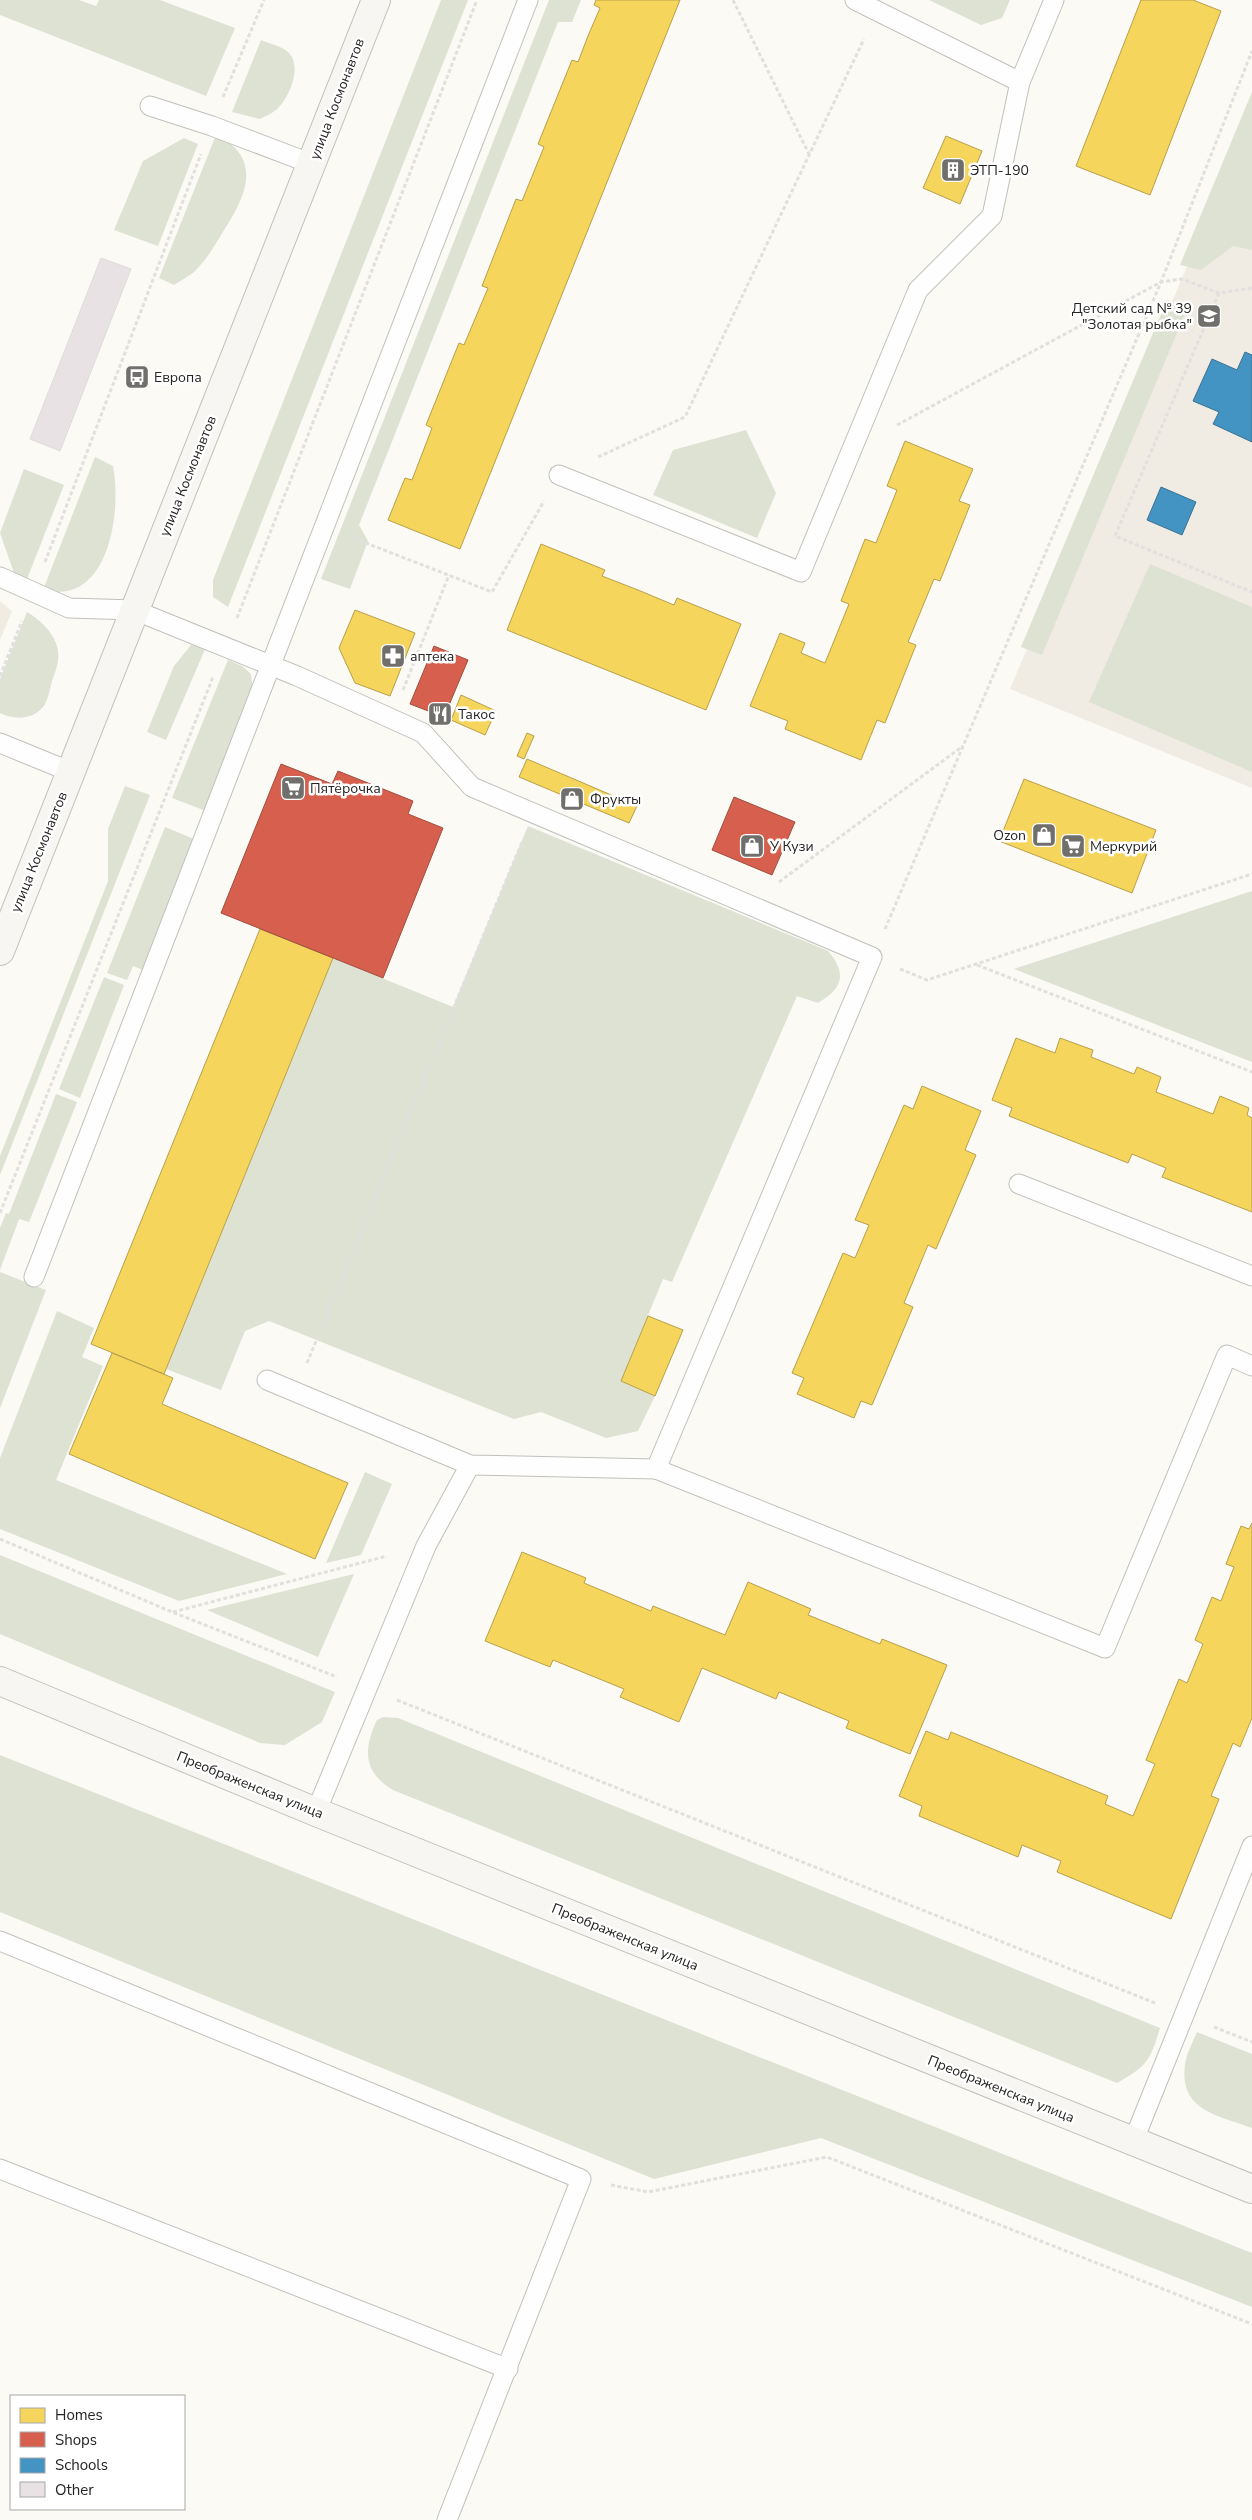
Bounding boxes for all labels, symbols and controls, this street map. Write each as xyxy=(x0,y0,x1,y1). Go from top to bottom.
street label: улица Космонавтов xyxy=(305,35,369,162)
building icon: ЭТП-190 xyxy=(940,157,966,183)
place label: ЭТП-190 xyxy=(970,161,1029,180)
place label: Детский сад № 39 "Золотая рыбка" xyxy=(1072,299,1192,334)
school or university icon: Детский сад № 39 "Золотая рыбка" xyxy=(1196,303,1222,329)
bus stop icon: Европа xyxy=(124,364,150,390)
place label: Европа xyxy=(154,368,202,387)
street label: улица Космонавтов xyxy=(155,413,221,539)
pharmacy icon: аптека xyxy=(380,643,406,669)
place label: аптека xyxy=(410,647,454,666)
restaurant icon: Такос xyxy=(427,701,453,727)
place label: Такос xyxy=(458,705,495,724)
supermarket icon: Пятёрочка xyxy=(280,775,306,801)
place label: Пятёрочка xyxy=(310,779,381,798)
shop icon: Фрукты xyxy=(559,786,585,812)
street label: улица Космонавтов xyxy=(6,789,72,915)
place label: Фрукты xyxy=(590,790,641,809)
shop icon: Ozon xyxy=(1031,822,1057,848)
place label: Ozon xyxy=(993,826,1026,845)
shop icon: У Кузи xyxy=(739,833,765,859)
supermarket icon: Меркурий xyxy=(1060,833,1086,859)
place label: У Кузи xyxy=(769,837,814,856)
place label: Меркурий xyxy=(1090,837,1157,856)
street label: Преображенская улица xyxy=(174,1747,326,1823)
street label: Преображенская улица xyxy=(549,1899,701,1975)
street label: Преображенская улица xyxy=(925,2051,1077,2127)
legend xyxy=(10,2395,185,2510)
text: Homes xyxy=(55,2405,103,2425)
text: Shops xyxy=(55,2430,97,2450)
text: Schools xyxy=(55,2455,108,2475)
text: Other xyxy=(55,2480,94,2500)

